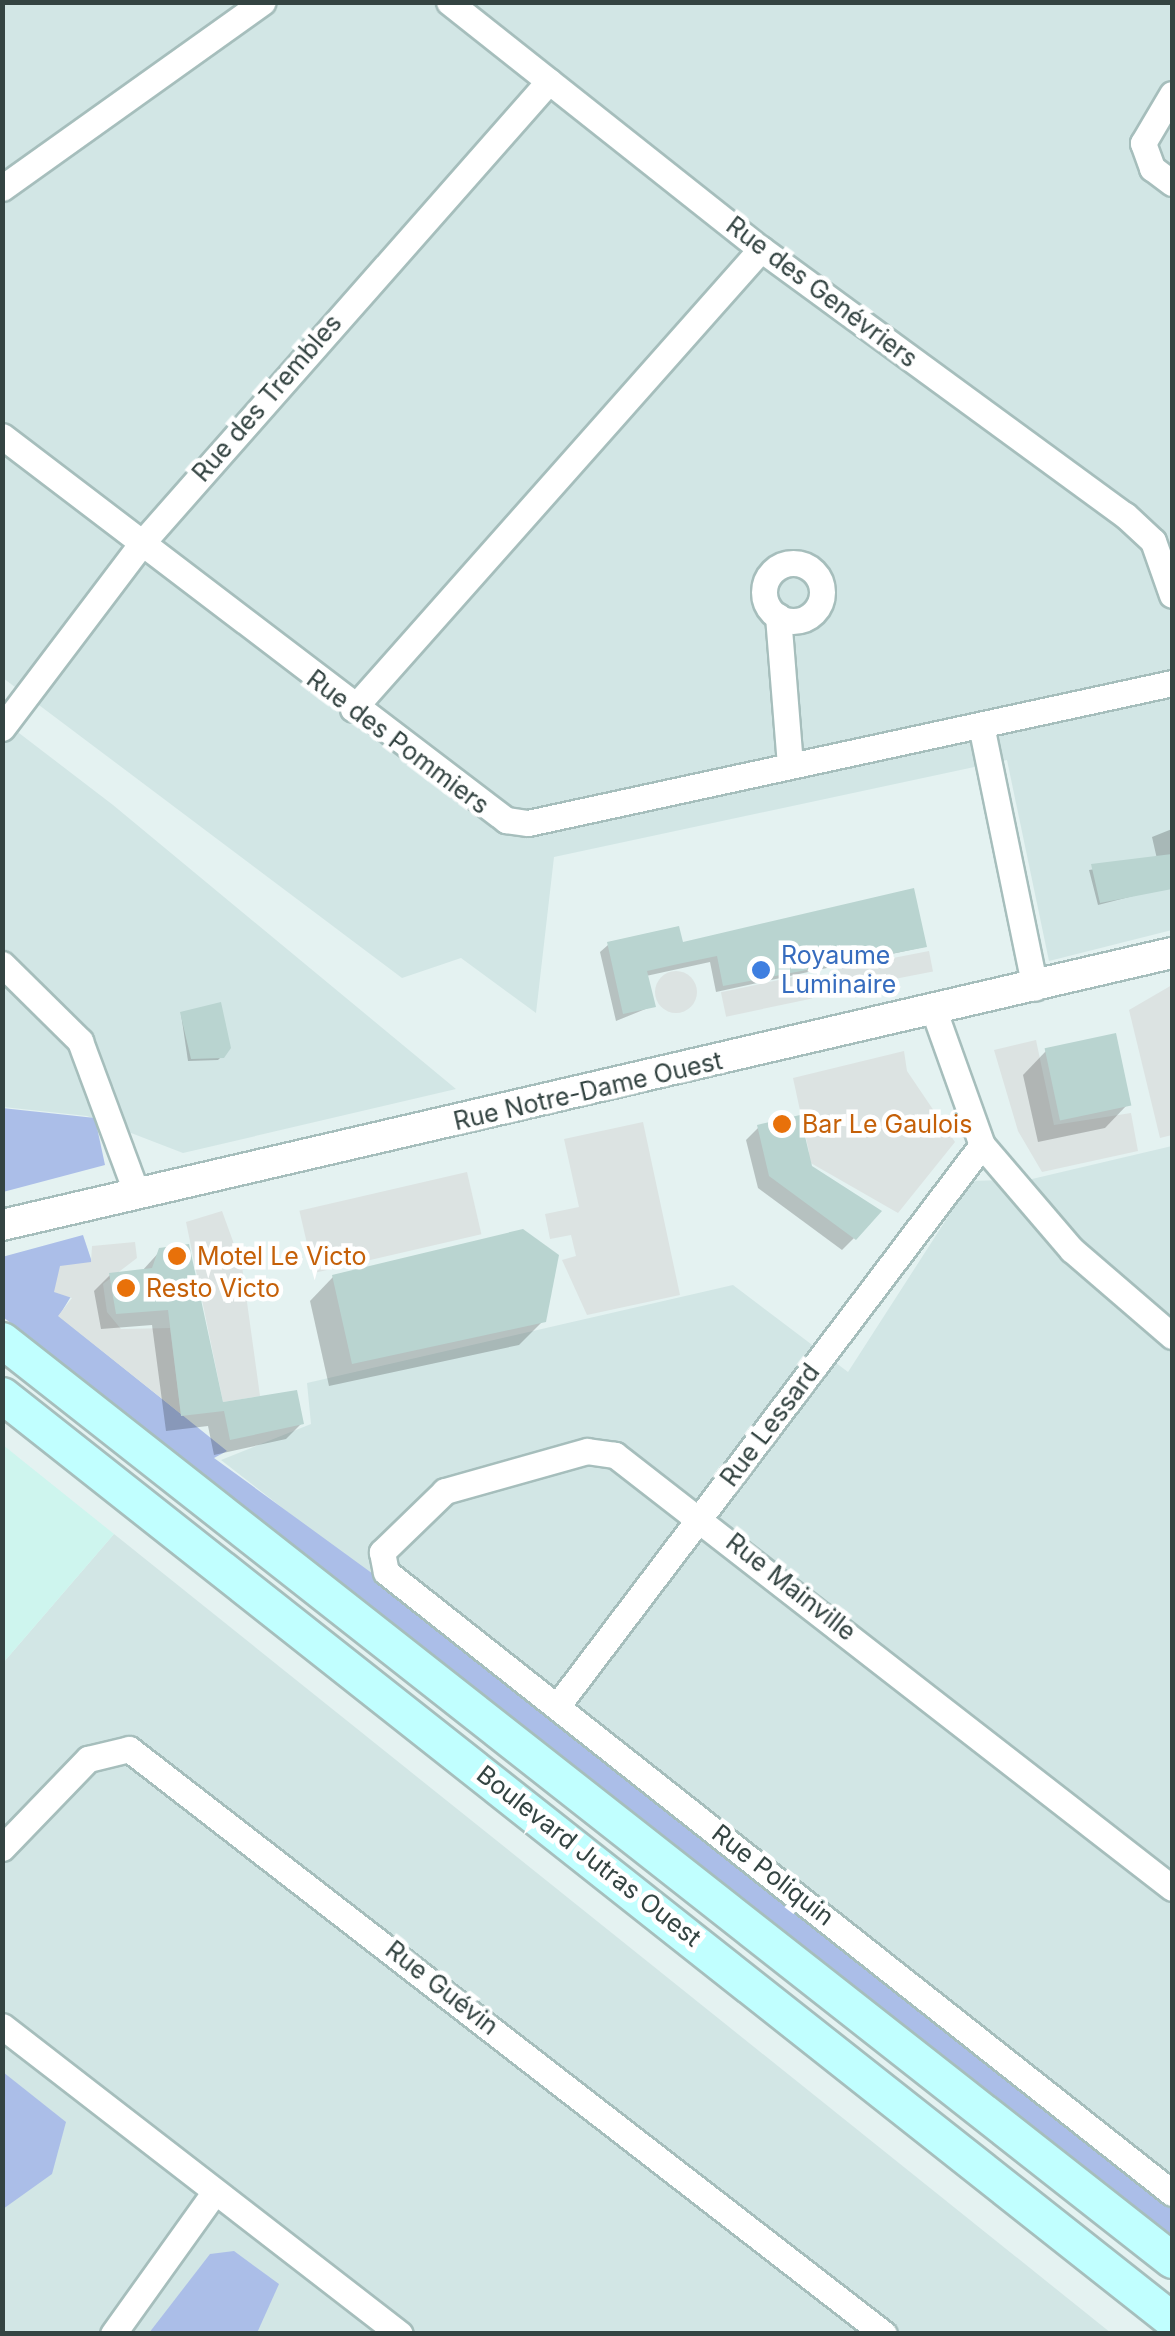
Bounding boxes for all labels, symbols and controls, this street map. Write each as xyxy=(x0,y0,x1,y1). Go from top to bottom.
street label: Rue des Genévriers xyxy=(720,210,924,374)
street label: Rue des Trembles xyxy=(186,308,348,488)
street label: Rue des Pommiers xyxy=(301,664,495,820)
place label: Royaume Luminaire xyxy=(781,941,896,1000)
marker: Royaume Luminaire xyxy=(750,959,772,981)
street label: Rue Notre-Dame Ouest xyxy=(451,1045,725,1137)
place label: Bar Le Gaulois xyxy=(802,1109,972,1139)
marker: Bar Le Gaulois xyxy=(771,1113,793,1135)
place label: Motel Le Victo xyxy=(197,1241,366,1271)
marker: Motel Le Victo xyxy=(166,1245,188,1267)
place label: Resto Victo xyxy=(146,1273,280,1303)
marker: Resto Victo xyxy=(115,1277,137,1299)
street label: Rue Lessard xyxy=(714,1358,826,1492)
street label: Rue Mainville xyxy=(720,1527,862,1647)
street label: Boulevard Jutras Ouest xyxy=(471,1759,707,1953)
street label: Rue Poliquin xyxy=(706,1818,840,1932)
street label: Rue Guévin xyxy=(380,1935,504,2041)

